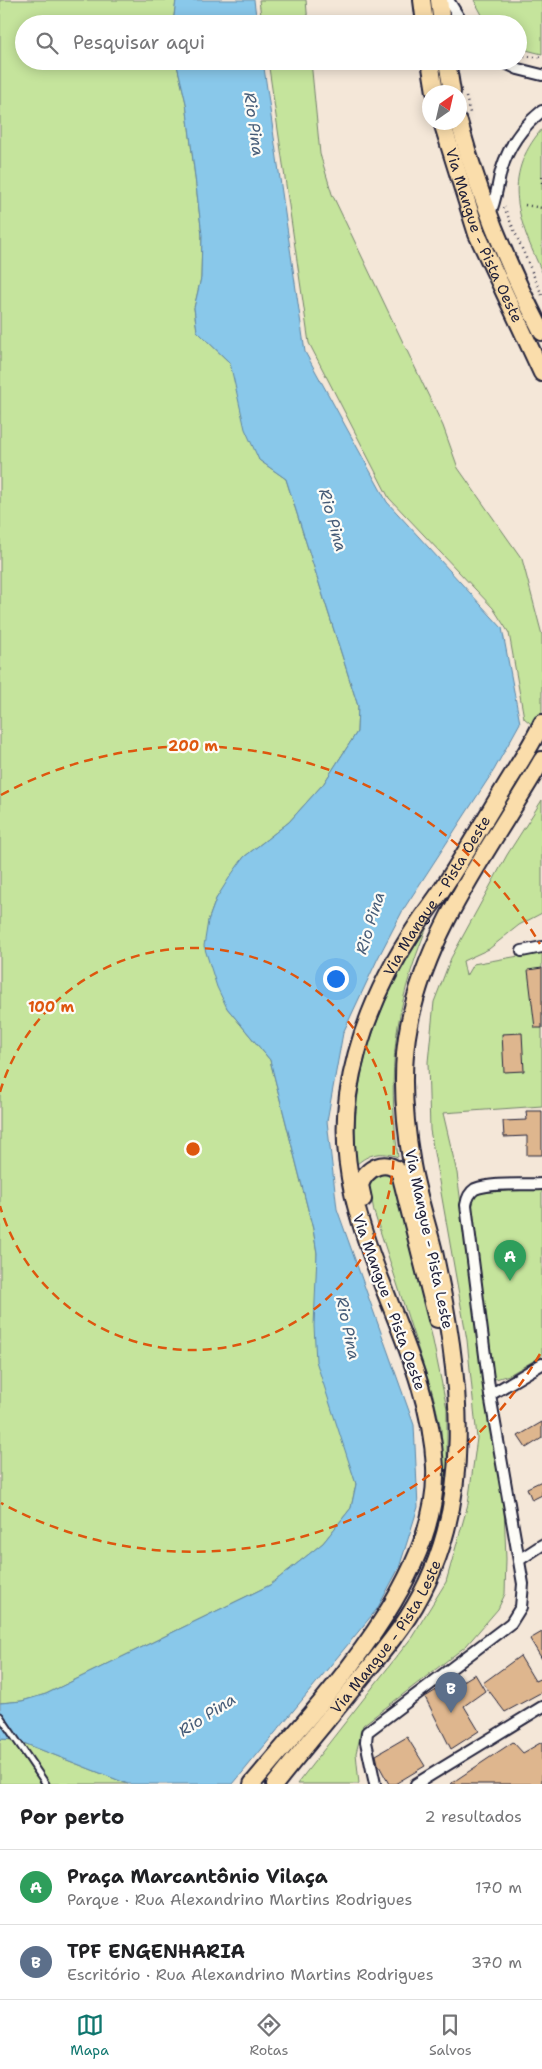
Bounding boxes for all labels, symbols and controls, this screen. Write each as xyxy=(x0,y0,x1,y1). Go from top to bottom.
search box xyxy=(15,15,527,70)
icon: search xyxy=(33,29,61,57)
text: Pesquisar aqui xyxy=(73,30,205,55)
north arrow xyxy=(422,85,467,130)
water label: Rio Pina xyxy=(239,91,269,157)
street label: Via Mangue - Pista Oeste xyxy=(441,146,527,326)
water label: Rio Pina xyxy=(314,486,352,554)
text: 200 m xyxy=(168,736,218,756)
street label: Via Mangue - Pista Oeste xyxy=(379,812,495,979)
water label: Rio Pina xyxy=(351,889,389,957)
your location xyxy=(323,966,349,992)
text: 100 m xyxy=(28,997,74,1017)
centre of rings xyxy=(184,1140,202,1158)
street label: Via Mangue - Pista Leste xyxy=(400,1147,458,1331)
street label: Via Mangue - Pista Oeste xyxy=(348,1211,430,1393)
pin: A xyxy=(494,1240,526,1281)
water label: Rio Pina xyxy=(331,1294,365,1362)
street label: Via Mangue - Pista Leste xyxy=(326,1557,446,1718)
pin: B xyxy=(435,1672,467,1713)
water label: Rio Pina xyxy=(174,1689,240,1741)
text: Por perto xyxy=(20,1803,124,1831)
text: 2 resultados xyxy=(424,1806,522,1827)
text: Praça Marcantônio Vilaça xyxy=(67,1864,328,1889)
text: A xyxy=(30,1877,42,1898)
text: 170 m xyxy=(475,1877,522,1898)
text: Parque · Rua Alexandrino Martins Rodrigues xyxy=(67,1889,413,1910)
text: TPF ENGENHARIA xyxy=(67,1939,245,1964)
text: B xyxy=(31,1952,41,1973)
text: 370 m xyxy=(471,1952,522,1973)
text: Escritório · Rua Alexandrino Martins Rodrigues xyxy=(67,1964,434,1985)
tab: Mapa xyxy=(70,2011,109,2059)
tab: Rotas xyxy=(249,2011,288,2059)
tab: Salvos xyxy=(429,2011,472,2059)

